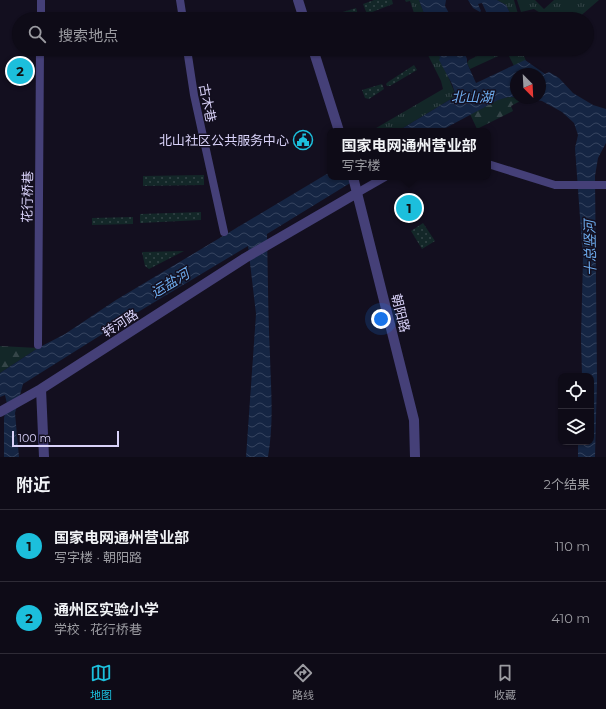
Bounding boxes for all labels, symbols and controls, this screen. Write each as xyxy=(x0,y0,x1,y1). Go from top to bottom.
search box xyxy=(12,12,594,56)
icon: search xyxy=(26,23,48,45)
text: 搜索地点 xyxy=(58,26,118,45)
pin: 2 xyxy=(7,56,33,86)
north arrow xyxy=(510,68,546,104)
street label: 古木巷 xyxy=(196,82,220,124)
water label: 北山湖 xyxy=(451,88,495,106)
popup xyxy=(327,128,491,180)
public building icon: 北山社区公共服务中心 xyxy=(292,129,314,151)
place label: 北山社区公共服务中心 xyxy=(159,132,289,148)
text: 国家电网通州营业部 xyxy=(341,136,477,155)
text: 写字楼 xyxy=(341,157,381,173)
street label: 花行桥巷 xyxy=(19,171,35,223)
pin: 1 xyxy=(396,193,422,223)
water label: 十总竖河 xyxy=(580,217,599,276)
water label: 运盐河 xyxy=(147,263,195,302)
street label: 朝阳路 xyxy=(389,292,413,334)
street label: 转河路 xyxy=(99,306,141,340)
your location xyxy=(371,309,391,329)
map controls xyxy=(558,373,594,445)
button: locate xyxy=(558,373,594,409)
button: layers xyxy=(558,409,594,445)
scale bar xyxy=(12,429,119,448)
text: 100 m xyxy=(18,431,51,445)
text: 附近 xyxy=(16,475,50,495)
text: 2个结果 xyxy=(544,476,590,492)
text: 国家电网通州营业部 xyxy=(54,528,189,547)
text: 1 xyxy=(26,538,32,554)
text: 110 m xyxy=(555,538,590,554)
text: 写字楼 · 朝阳路 xyxy=(54,549,142,565)
text: 通州区实验小学 xyxy=(54,600,159,619)
text: 2 xyxy=(25,610,33,626)
text: 410 m xyxy=(551,610,590,626)
text: 学校 · 花行桥巷 xyxy=(54,621,142,637)
tab: 地图 xyxy=(90,662,112,702)
tab: 路线 xyxy=(292,662,314,702)
tab: 收藏 xyxy=(494,662,516,702)

